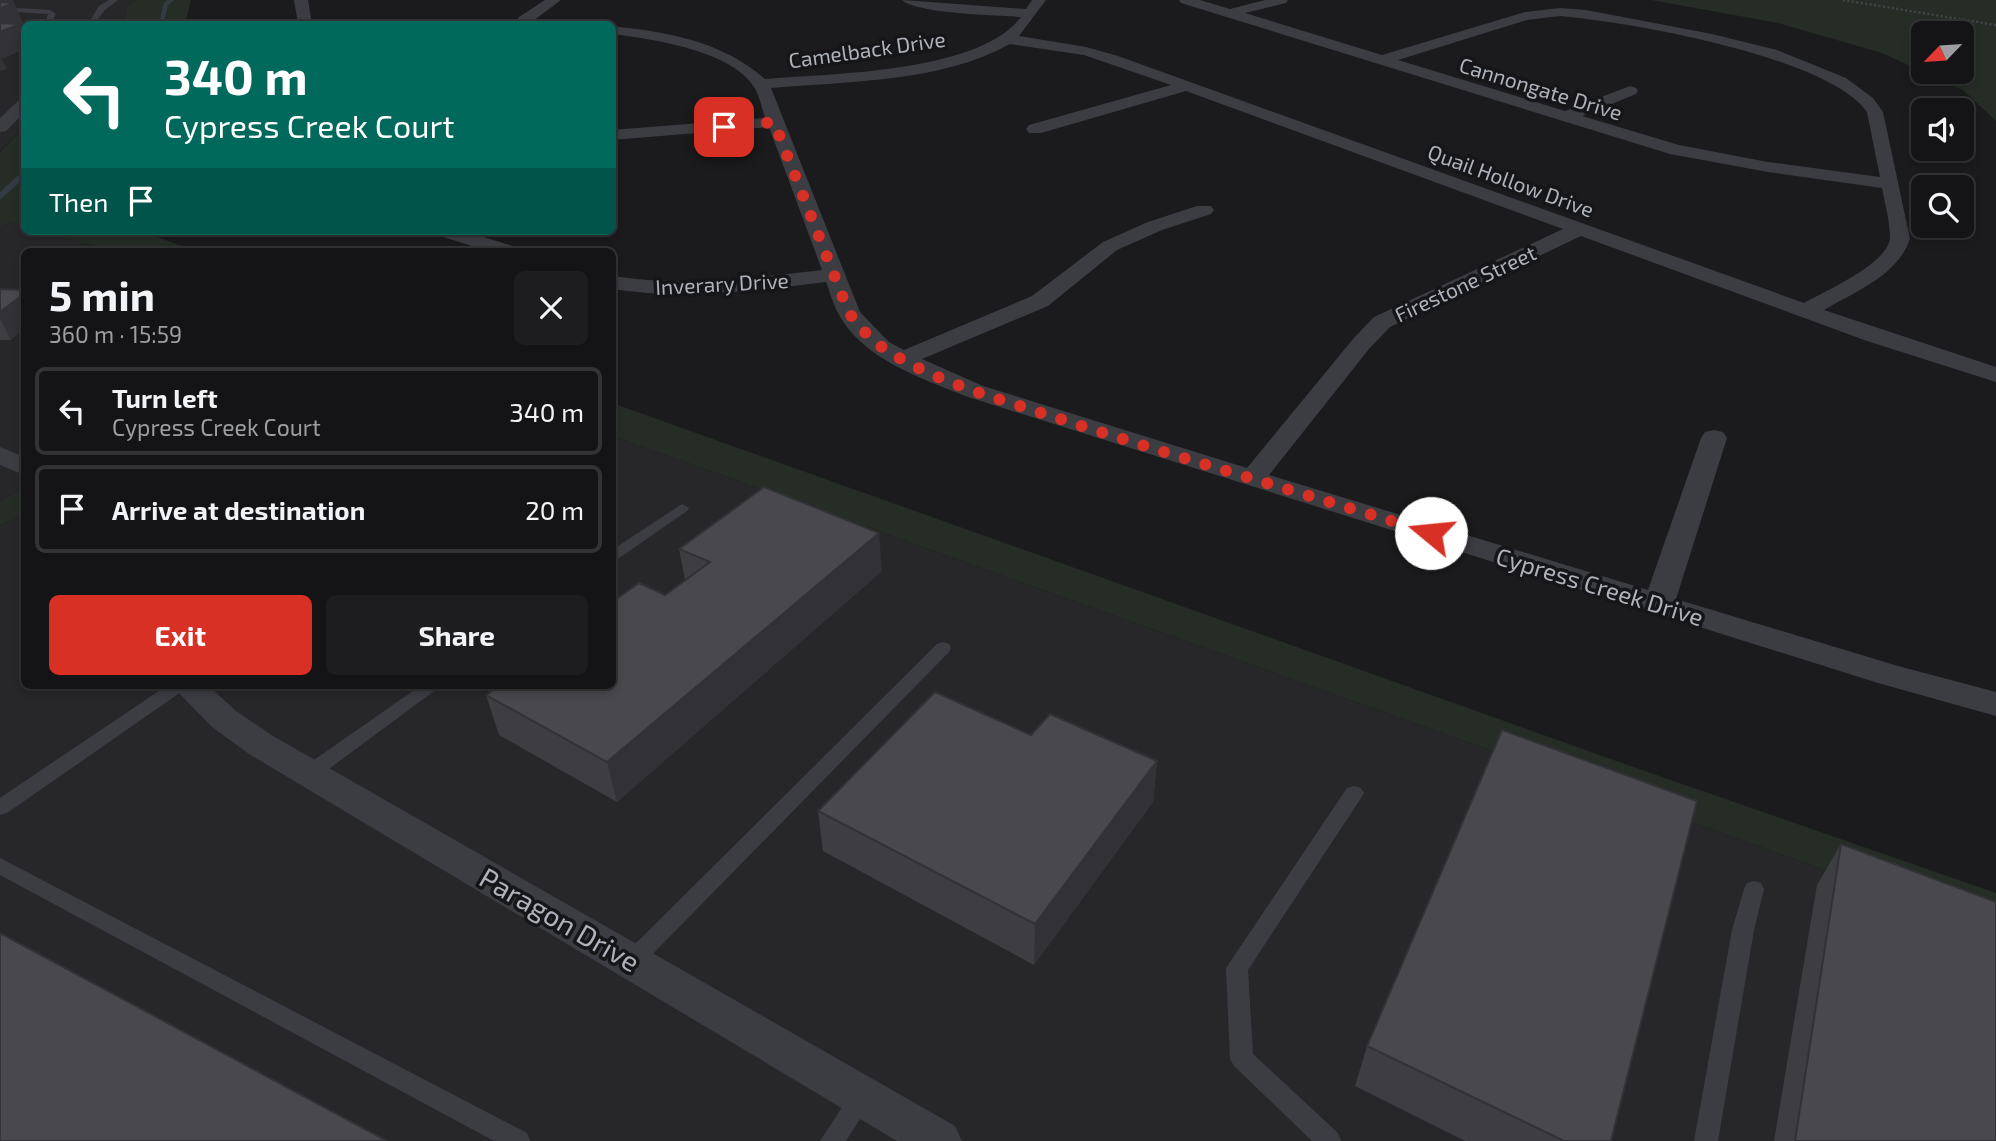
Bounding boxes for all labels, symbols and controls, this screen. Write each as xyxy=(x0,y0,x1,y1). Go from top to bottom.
north arrow xyxy=(1911,21,1974,84)
map controls xyxy=(1911,21,1974,238)
street label: Camelback Drive xyxy=(787,26,947,72)
text: 340 m xyxy=(164,46,308,105)
icon: left xyxy=(49,49,140,140)
street label: Cannongate Drive xyxy=(1457,51,1625,125)
pin xyxy=(694,97,754,157)
button: sound xyxy=(1911,98,1974,161)
text: Cypress Creek Court xyxy=(164,106,455,144)
icon: arrive xyxy=(705,108,743,146)
street label: Quail Hollow Drive xyxy=(1424,138,1597,223)
button: search xyxy=(1911,175,1974,238)
icon: arrive xyxy=(122,182,160,220)
text: Then xyxy=(49,186,108,217)
street label: Firestone Street xyxy=(1390,239,1540,327)
street label: Inverary Drive xyxy=(655,267,789,299)
text: 5 min xyxy=(49,269,155,319)
button: close xyxy=(514,271,588,345)
text: 360 m · 15:59 xyxy=(49,320,182,348)
text: Turn left xyxy=(112,382,218,413)
icon: left xyxy=(53,392,91,430)
text: 340 m xyxy=(509,396,584,427)
text: Cypress Creek Court xyxy=(112,413,321,441)
icon: arrive xyxy=(53,490,91,528)
text: Arrive at destination xyxy=(112,494,365,525)
text: 20 m xyxy=(525,494,584,525)
position arrow xyxy=(1394,496,1468,570)
street label: Cypress Creek Drive xyxy=(1493,541,1707,631)
button: Exit xyxy=(49,595,312,675)
button: Share xyxy=(326,595,588,675)
street label: Paragon Drive xyxy=(474,860,646,978)

